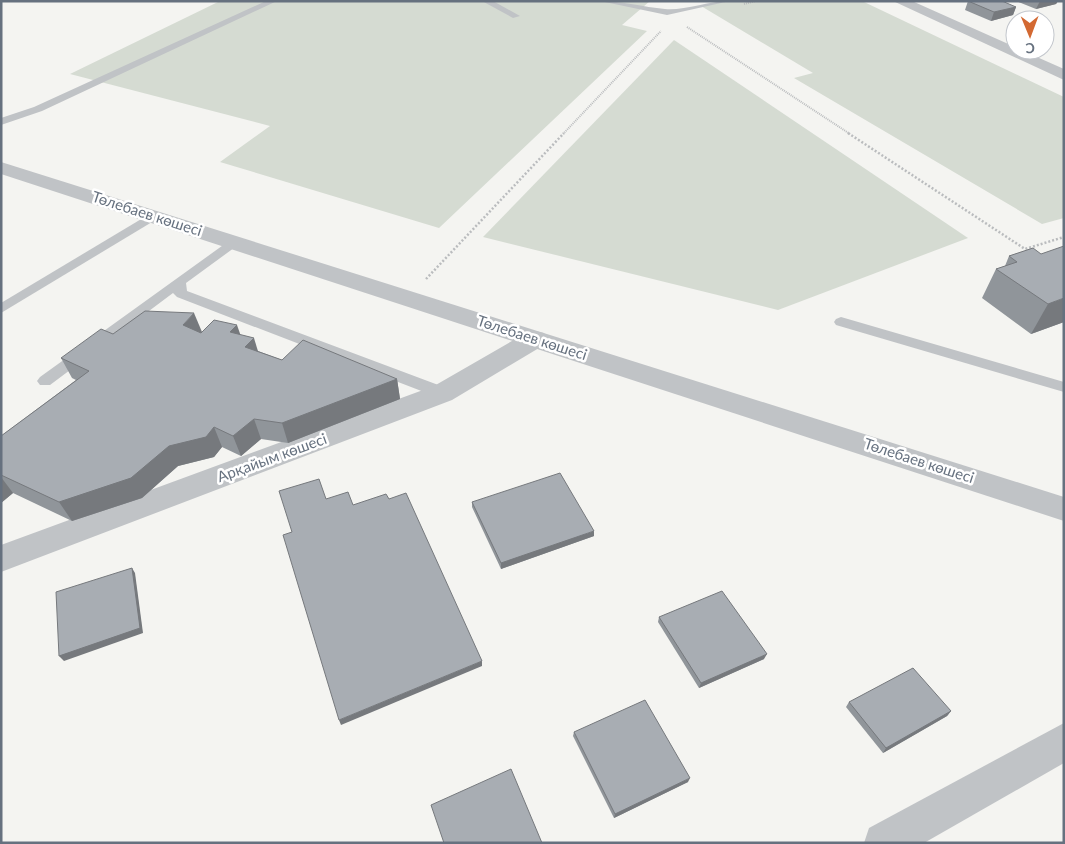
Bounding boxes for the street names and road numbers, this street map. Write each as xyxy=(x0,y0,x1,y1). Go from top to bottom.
street label: Төлебаев көшесі xyxy=(90,187,205,239)
street label: Төлебаев көшесі xyxy=(475,311,590,363)
street label: Арқайым көшесі xyxy=(214,429,329,485)
street label: Төлебаев көшесі xyxy=(862,434,977,486)

